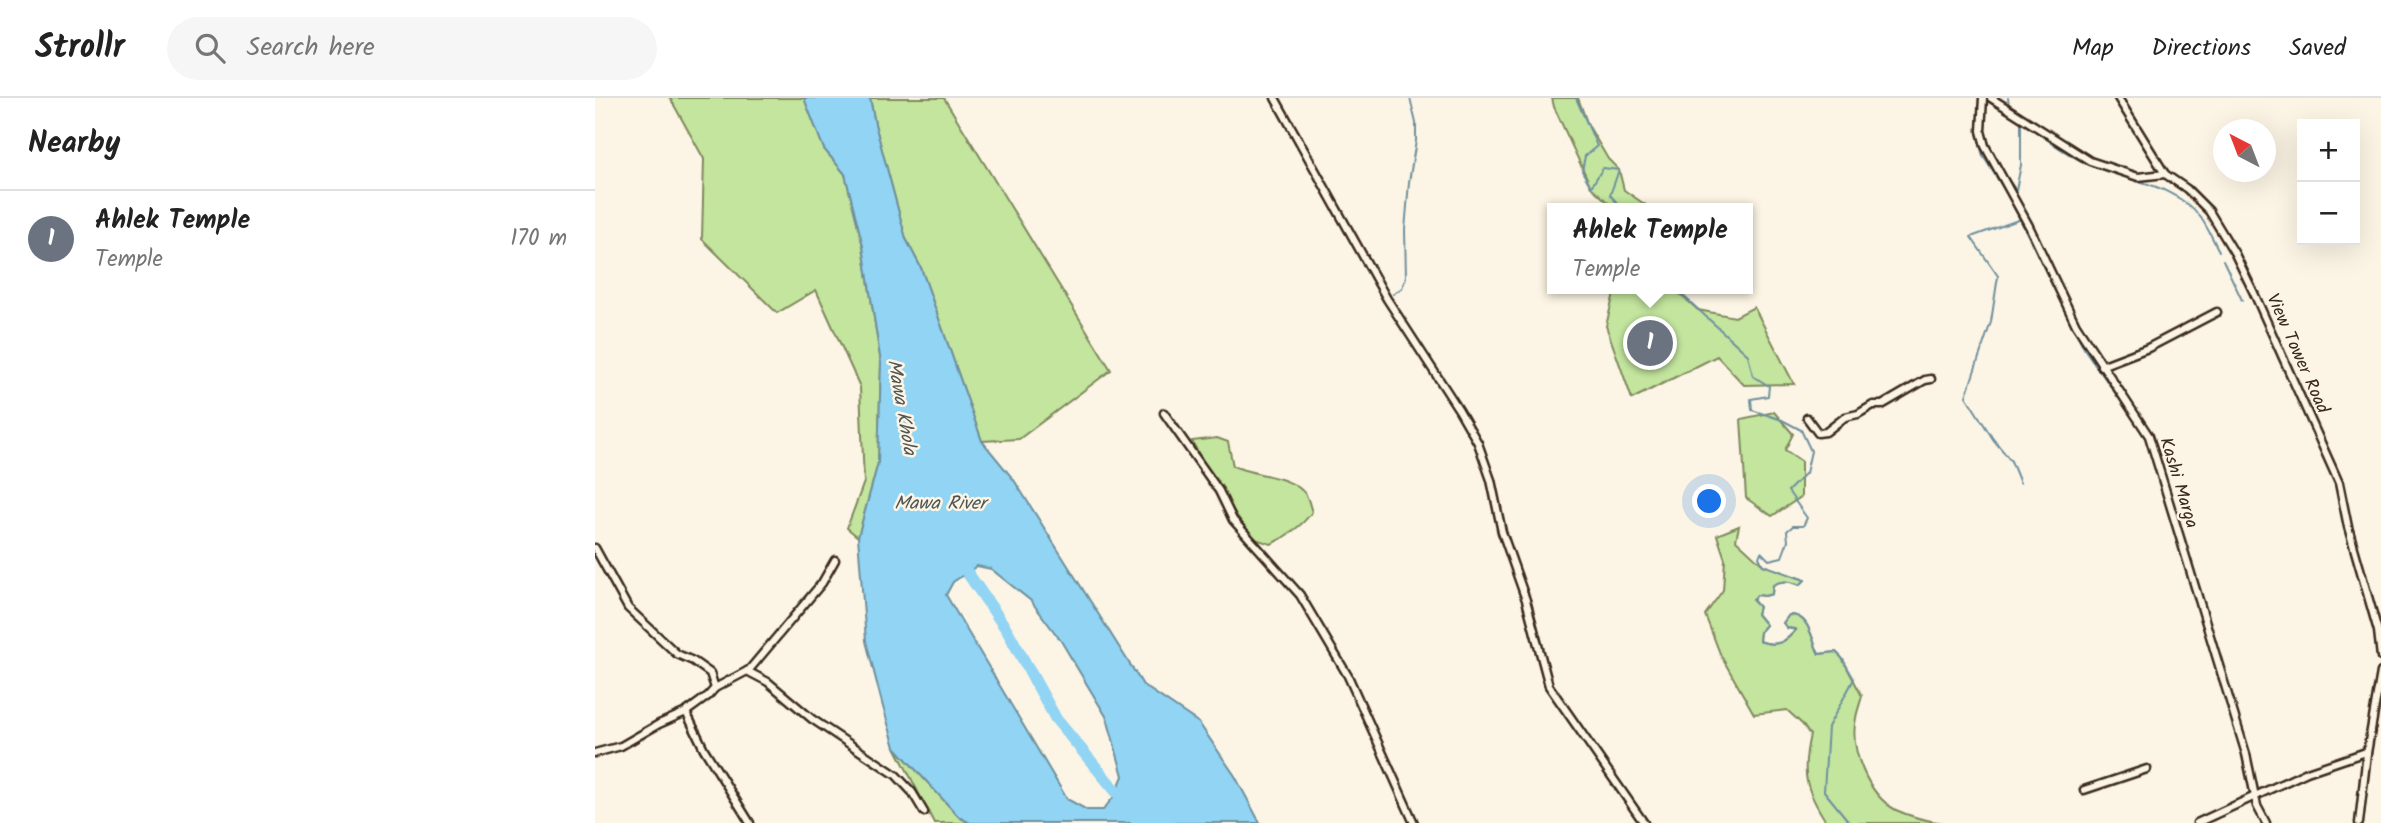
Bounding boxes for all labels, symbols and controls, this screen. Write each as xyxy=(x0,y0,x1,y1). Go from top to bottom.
search box xyxy=(167,17,657,80)
text: Strollr xyxy=(35,22,125,75)
text: Search here xyxy=(247,27,375,69)
icon: search xyxy=(191,29,229,67)
text: Map xyxy=(2072,29,2114,68)
text: Directions xyxy=(2152,29,2251,68)
text: Saved xyxy=(2289,29,2346,68)
north arrow xyxy=(2213,119,2276,182)
map controls xyxy=(2297,119,2360,245)
button: + xyxy=(2297,119,2360,182)
text: Nearby xyxy=(28,120,120,168)
button: − xyxy=(2297,182,2360,245)
text: Ahlek Temple xyxy=(95,200,250,242)
popup xyxy=(1547,203,1753,294)
text: Ahlek Temple xyxy=(1572,210,1728,252)
text: 1 xyxy=(48,221,54,257)
text: 170 m xyxy=(510,221,567,257)
text: Temple xyxy=(95,242,163,278)
text: Temple xyxy=(1572,252,1640,288)
street label: View Tower Road xyxy=(2258,289,2337,420)
pin: 1 xyxy=(1627,317,1673,369)
water label: Mawa Khola xyxy=(878,357,924,458)
street label: Kashi Marga xyxy=(2150,434,2206,532)
your location xyxy=(1692,484,1726,518)
water label: Mawa River xyxy=(894,489,990,519)

